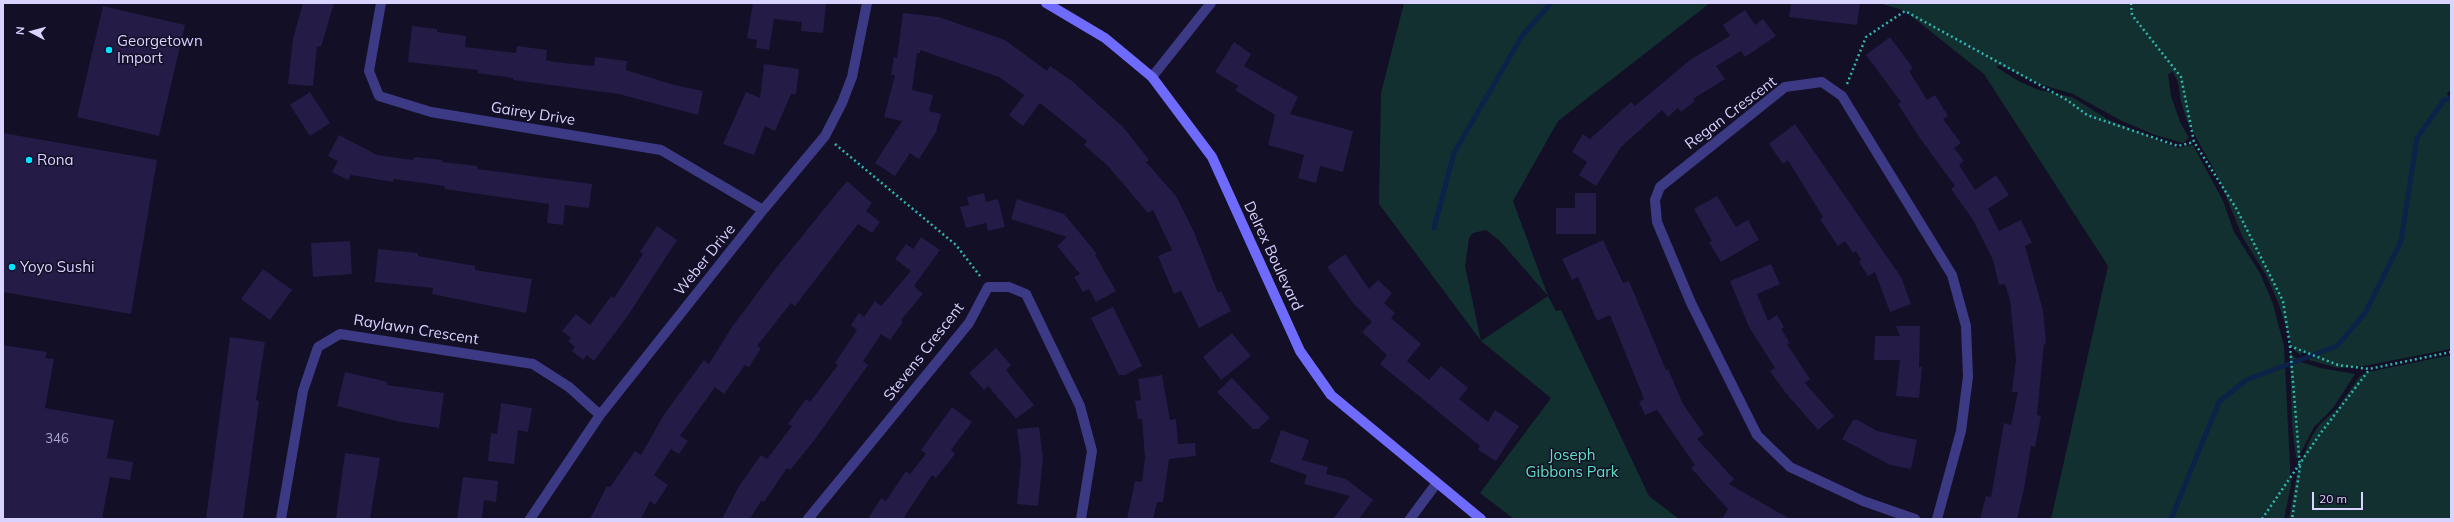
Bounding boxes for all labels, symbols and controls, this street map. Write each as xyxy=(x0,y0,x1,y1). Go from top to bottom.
north arrow xyxy=(12,12,52,52)
text: N xyxy=(13,26,27,36)
place label: Georgetown Import xyxy=(117,32,203,67)
marker: Georgetown Import xyxy=(104,45,114,55)
street label: Regan Crescent xyxy=(1682,73,1780,153)
street label: Gairey Drive xyxy=(490,98,576,130)
place label: Rona xyxy=(37,151,74,169)
marker: Rona xyxy=(24,155,34,165)
street label: Delrex Boulevard xyxy=(1240,198,1306,314)
street label: Weber Drive xyxy=(671,221,739,299)
place label: Yoyo Sushi xyxy=(20,258,95,276)
marker: Yoyo Sushi xyxy=(7,262,17,272)
street label: Stevens Crescent xyxy=(880,299,968,405)
street label: Raylawn Crescent xyxy=(352,311,480,349)
house number: 346 xyxy=(45,431,69,447)
park label: Joseph Gibbons Park xyxy=(1526,446,1618,481)
scale bar xyxy=(2314,484,2365,510)
text: 20 m xyxy=(2319,491,2347,506)

